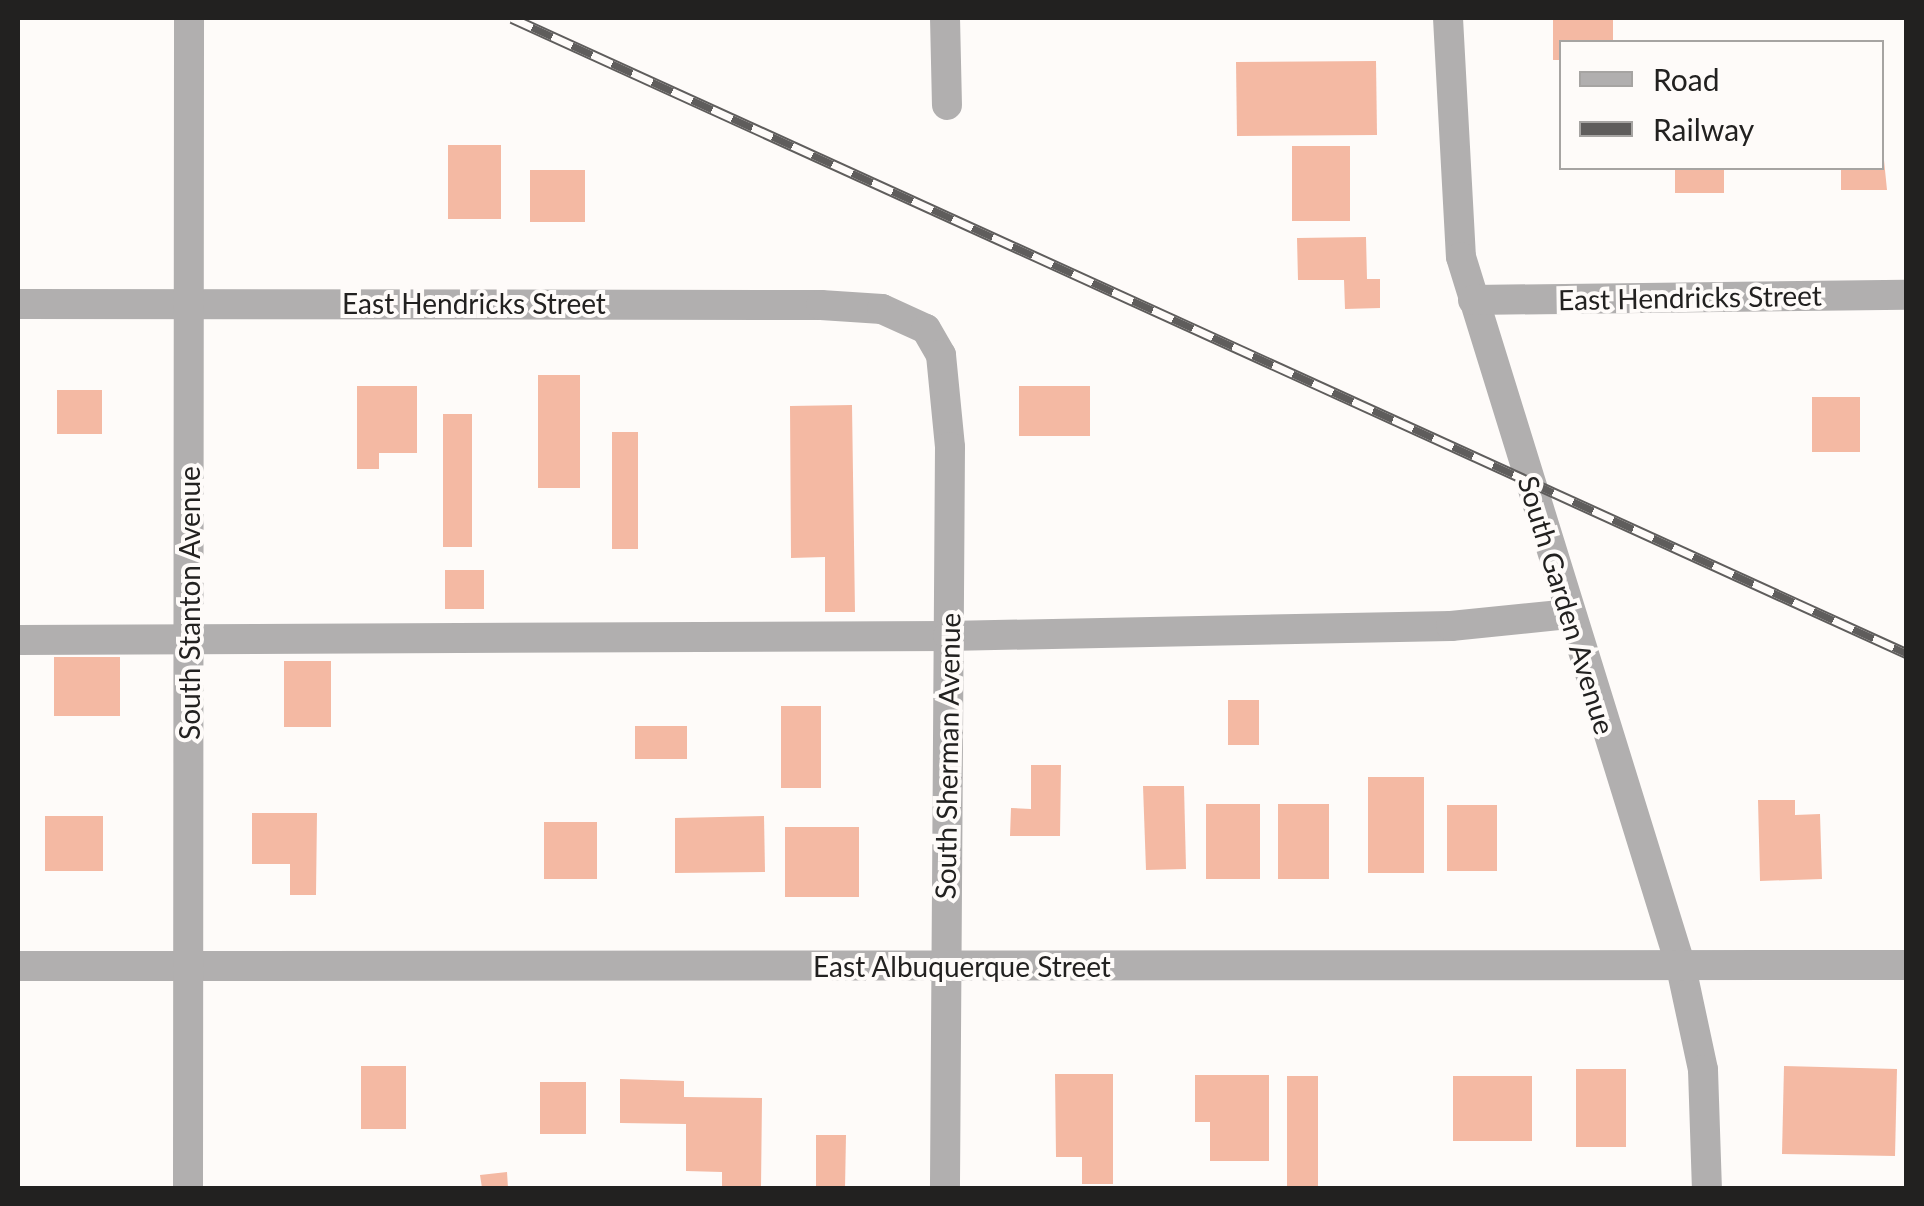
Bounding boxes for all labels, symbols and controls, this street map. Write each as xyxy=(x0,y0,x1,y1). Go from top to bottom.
legend xyxy=(1559,40,1884,170)
text: Road xyxy=(1653,61,1720,97)
text: Railway xyxy=(1653,111,1754,147)
street label: East Hendricks Street xyxy=(1558,278,1822,316)
street label: East Hendricks Street xyxy=(342,286,606,320)
street label: South Stanton Avenue xyxy=(172,466,206,740)
street label: South Garden Avenue xyxy=(1512,471,1622,739)
street label: South Sherman Avenue xyxy=(928,612,966,900)
street label: East Albuquerque Street xyxy=(813,949,1111,983)

